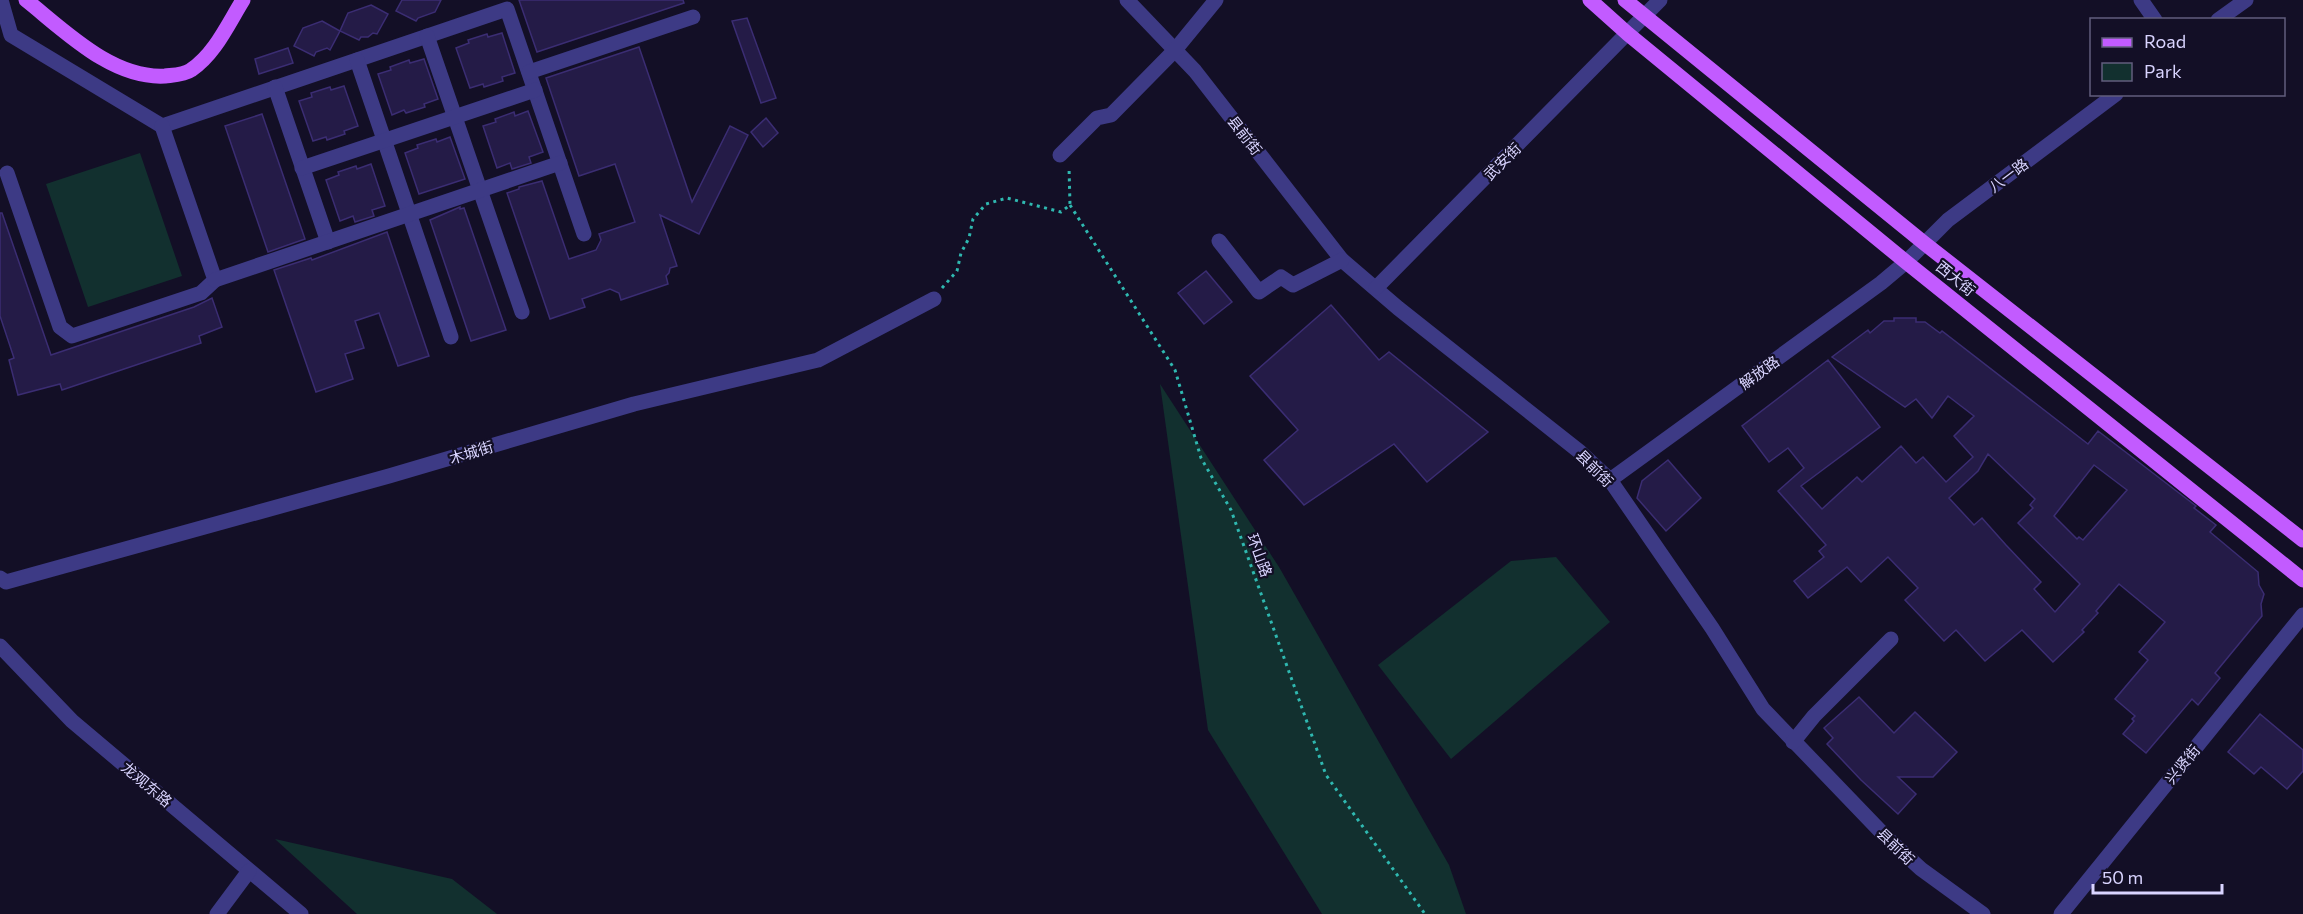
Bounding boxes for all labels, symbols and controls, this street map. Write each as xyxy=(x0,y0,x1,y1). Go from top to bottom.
legend xyxy=(2090,18,2285,96)
text: Road xyxy=(2144,30,2186,52)
text: Park xyxy=(2144,60,2182,82)
street label: 县前街 xyxy=(1224,112,1266,158)
street label: 武安街 xyxy=(1480,139,1524,183)
street label: 八一路 xyxy=(1985,154,2031,196)
street label: 西大街 xyxy=(1933,257,1979,299)
street label: 解放路 xyxy=(1736,351,1782,393)
street label: 木城街 xyxy=(447,437,495,467)
street label: 县前街 xyxy=(1573,446,1617,490)
street label: 环山路 xyxy=(1244,531,1276,579)
street label: 兴贤街 xyxy=(2161,741,2203,787)
street label: 龙观东路 xyxy=(118,758,176,810)
street label: 县前街 xyxy=(1874,824,1918,868)
scale bar xyxy=(2093,857,2222,895)
text: 50 m xyxy=(2102,866,2143,888)

